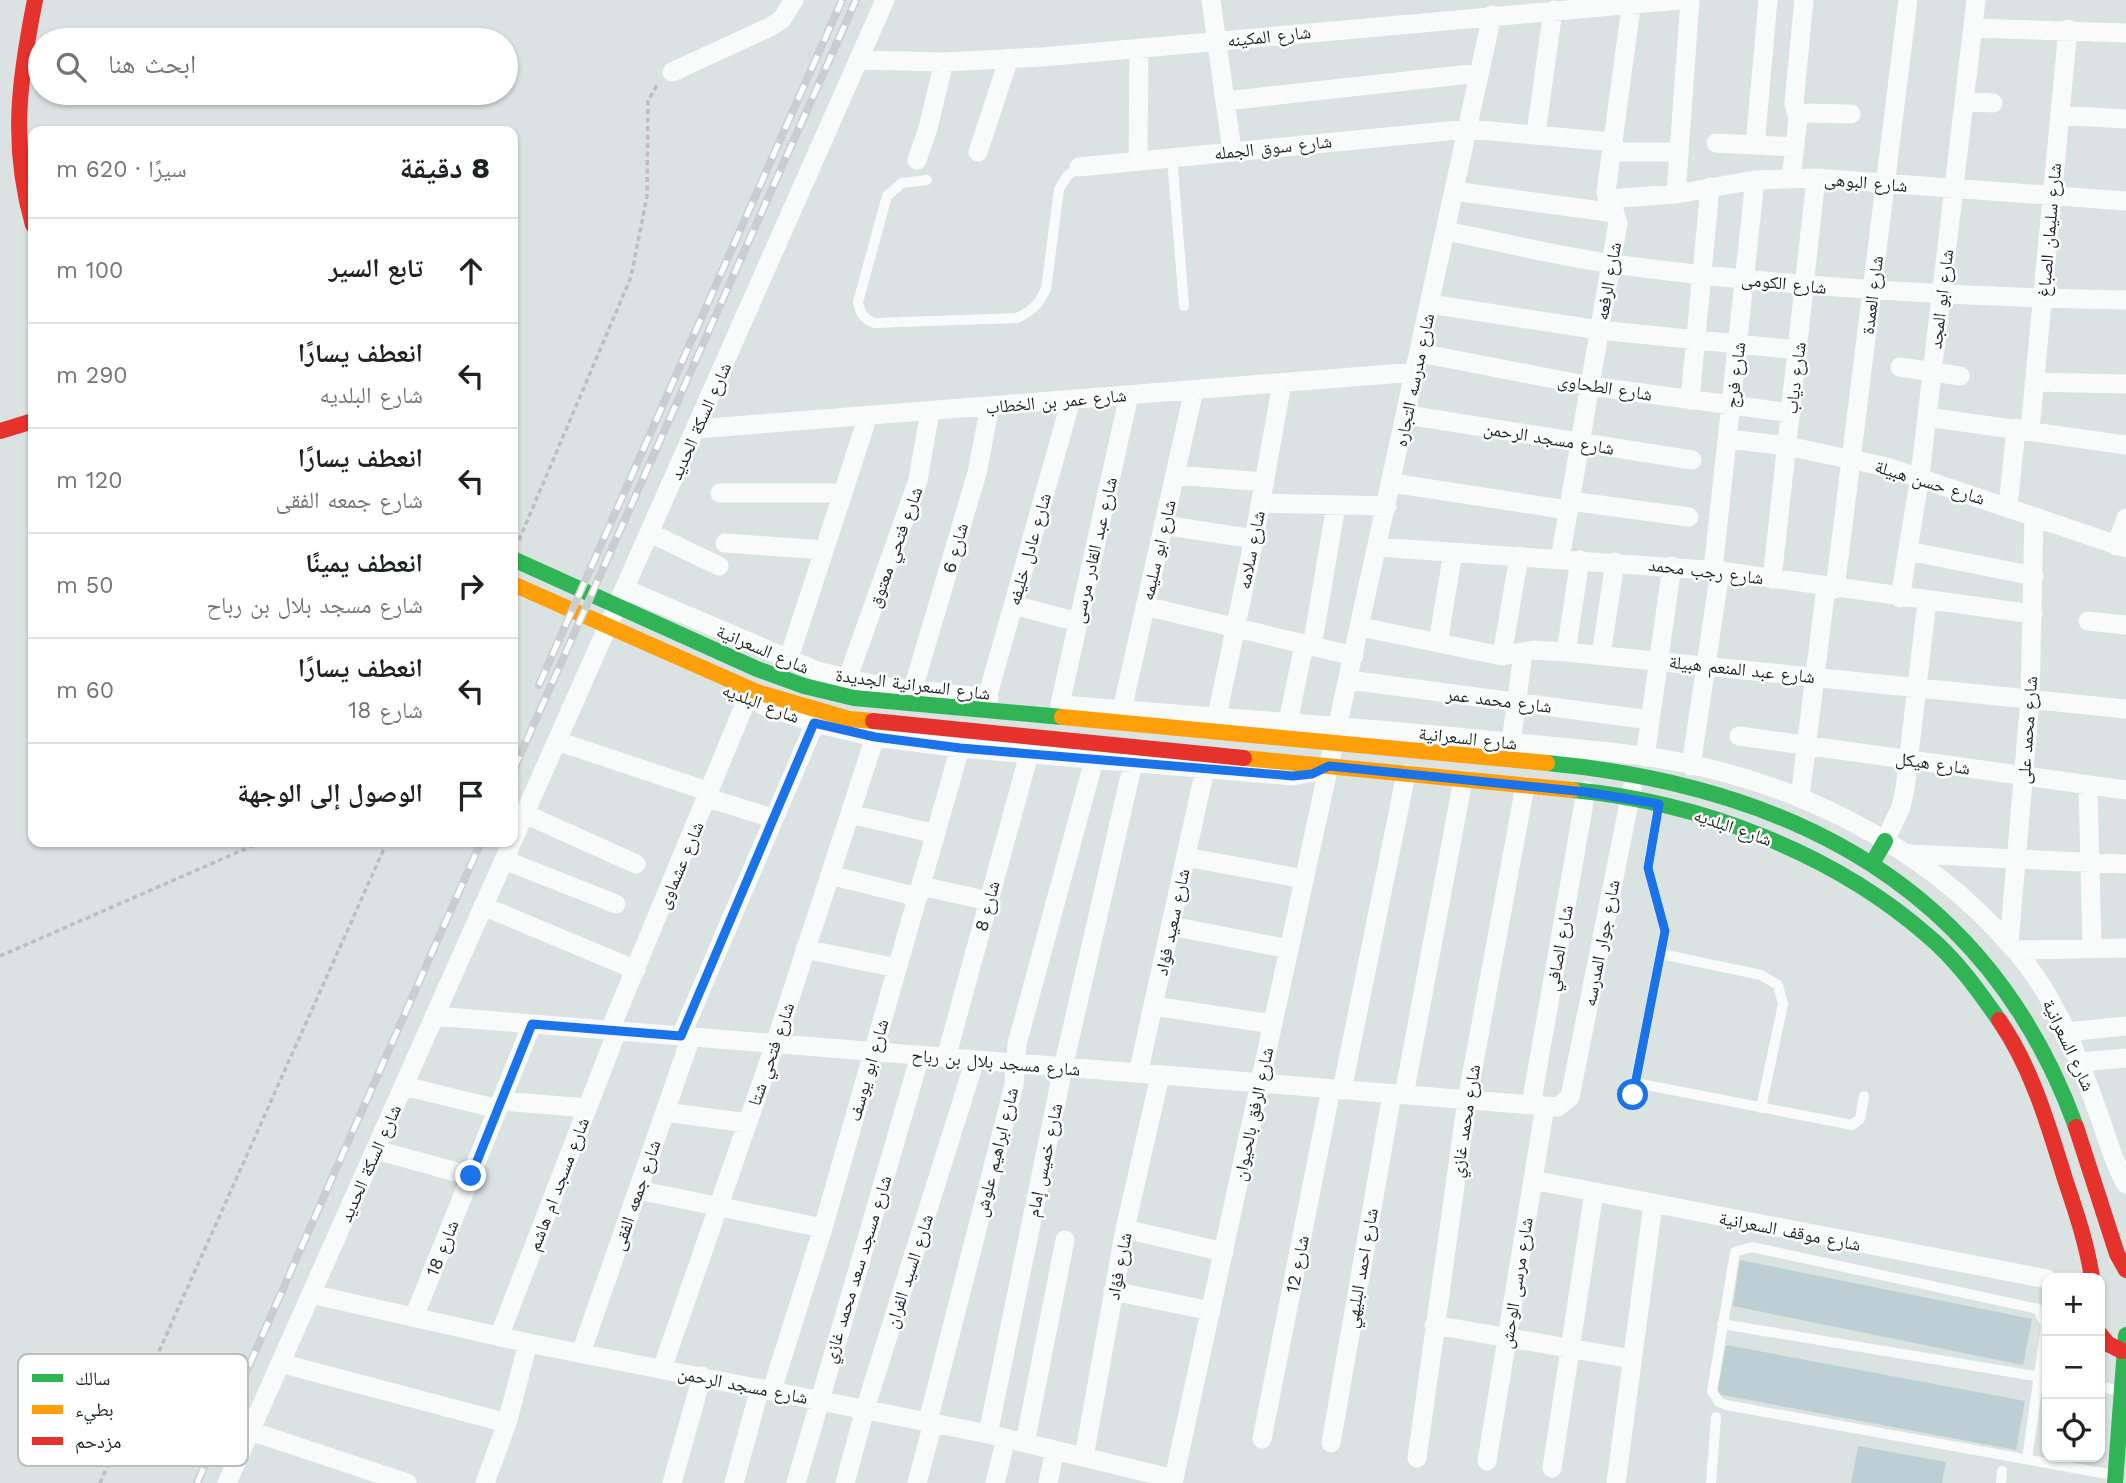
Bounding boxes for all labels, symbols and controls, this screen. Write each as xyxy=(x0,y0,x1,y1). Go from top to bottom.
street label: شارع المكينه xyxy=(1226,21,1312,52)
search box xyxy=(28,28,518,105)
icon: search xyxy=(52,48,90,86)
text: ابحث هنا xyxy=(108,49,196,79)
street label: شارع سوق الجمله xyxy=(1213,130,1333,165)
text: 8 دقيقة xyxy=(400,150,490,185)
text: سيرًا · 620 m xyxy=(56,156,187,183)
street label: شارع سليمان الصباغ xyxy=(2033,162,2066,298)
street label: شارع البوهى xyxy=(1823,168,1909,197)
street label: شارع الرفعه xyxy=(1591,240,1626,322)
street label: شارع ابو المجد xyxy=(1924,248,1959,350)
icon: ahead xyxy=(452,252,490,290)
text: تابع السير xyxy=(329,253,423,283)
street label: شارع العمدة xyxy=(1857,254,1888,336)
text: 100 m xyxy=(56,257,123,284)
street label: شارع الكومى xyxy=(1740,268,1828,299)
street label: شارع مدرسه التجاره xyxy=(1390,312,1439,449)
text: انعطف يسارًا xyxy=(298,338,423,368)
street label: شارع فرج xyxy=(1721,341,1751,410)
street label: شارع دياب xyxy=(1780,341,1811,415)
icon: left xyxy=(452,357,490,395)
street label: شارع السكة الحديد xyxy=(665,359,736,483)
text: 290 m xyxy=(56,362,128,389)
street label: شارع الطحاوى xyxy=(1556,369,1654,406)
text: شارع البلديه xyxy=(320,382,423,409)
street label: شارع عمر بن الخطاب xyxy=(984,384,1128,419)
street label: شارع مسجد الرحمن xyxy=(1482,417,1616,460)
text: انعطف يسارًا xyxy=(298,443,423,473)
street label: شارع حسن هبيلة xyxy=(1872,455,1988,510)
icon: left xyxy=(452,462,490,500)
text: 120 m xyxy=(56,467,122,494)
street label: شارع عبد القادر مرسى xyxy=(1067,475,1122,625)
street label: شارع فتحي معتوق xyxy=(863,484,931,612)
text: شارع جمعه الفقى xyxy=(276,487,423,514)
street label: شارع عادل خليفه xyxy=(1003,490,1056,608)
street label: شارع ابو سليمه xyxy=(1136,498,1181,603)
street label: شارع سلامه xyxy=(1233,509,1270,591)
street label: شارع 6 xyxy=(938,520,973,576)
text: انعطف يمينًا xyxy=(305,548,423,578)
street label: شارع رجب محمد xyxy=(1647,554,1765,589)
icon: right xyxy=(452,567,490,605)
text: 50 m xyxy=(56,572,113,599)
text: شارع مسجد بلال بن رباح xyxy=(206,592,423,619)
street label: شارع السعرانية xyxy=(713,620,813,679)
street label: شارع عبد المنعم هبيلة xyxy=(1668,651,1816,689)
text: انعطف يسارًا xyxy=(298,653,423,683)
street label: شارع السعرانية الجديدة xyxy=(834,664,992,705)
icon: left xyxy=(452,672,490,710)
street label: شارع محمد على xyxy=(2013,675,2042,785)
text: 60 m xyxy=(56,677,114,704)
street label: شارع البلديه xyxy=(719,679,803,728)
street label: شارع محمد عمر xyxy=(1444,683,1553,718)
text: شارع 18 xyxy=(348,697,423,724)
street label: شارع السعرانية xyxy=(1418,722,1518,755)
street label: شارع هيكل xyxy=(1894,747,1972,780)
icon: arrive xyxy=(452,777,490,815)
text: الوصول إلى الوجهة xyxy=(237,778,423,808)
street label: شارع البلديه xyxy=(1691,804,1775,851)
street label: شارع عشماوى xyxy=(652,818,709,912)
street label: شارع سعيد فؤاد xyxy=(1150,867,1195,977)
street label: شارع 8 xyxy=(970,878,1005,934)
street label: شارع جوار المدرسه xyxy=(1578,878,1625,1008)
street label: شارع الصافي xyxy=(1541,903,1581,993)
street label: شارع السعرانية xyxy=(2038,996,2099,1095)
street label: شارع فتحي شتا xyxy=(744,1000,803,1110)
street label: شارع ابو يوسف xyxy=(843,1016,894,1124)
street label: شارع مسجد بلال بن رباح xyxy=(911,1044,1081,1082)
street label: شارع الرفق بالحيوان xyxy=(1229,1045,1278,1183)
street label: شارع محمد غازي xyxy=(1446,1063,1489,1180)
route start xyxy=(1617,1079,1648,1110)
street label: شارع ابراهيم علوش xyxy=(970,1085,1024,1219)
street label: شارع السكة الحديد xyxy=(335,1101,406,1225)
street label: شارع خميس إمام xyxy=(1022,1101,1068,1219)
street label: شارع مسجد ام هاشم xyxy=(523,1114,595,1255)
street label: شارع جمعه الفقى xyxy=(607,1137,666,1253)
route end xyxy=(455,1160,486,1191)
street label: شارع مسجد سعد محمد غازي xyxy=(818,1173,900,1367)
street label: شارع احمد البليهي xyxy=(1340,1206,1386,1331)
street label: شارع موقف السعرانية xyxy=(1717,1207,1863,1256)
street label: شارع السيد الفران xyxy=(881,1211,938,1331)
street label: شارع مرسى الوحش xyxy=(1495,1216,1538,1350)
street label: شارع 18 xyxy=(421,1217,464,1279)
street label: شارع فؤاد xyxy=(1102,1231,1137,1302)
street label: شارع 12 xyxy=(1281,1234,1314,1295)
map controls xyxy=(2042,1273,2105,1462)
button: + xyxy=(2042,1273,2105,1336)
button: − xyxy=(2042,1336,2105,1399)
legend xyxy=(18,1354,248,1466)
street label: شارع مسجد الرحمن xyxy=(676,1362,810,1409)
text: سالك xyxy=(75,1367,110,1390)
text: بطيء xyxy=(75,1398,114,1425)
button: locate xyxy=(2042,1399,2105,1462)
text: مزدحم xyxy=(75,1430,121,1454)

